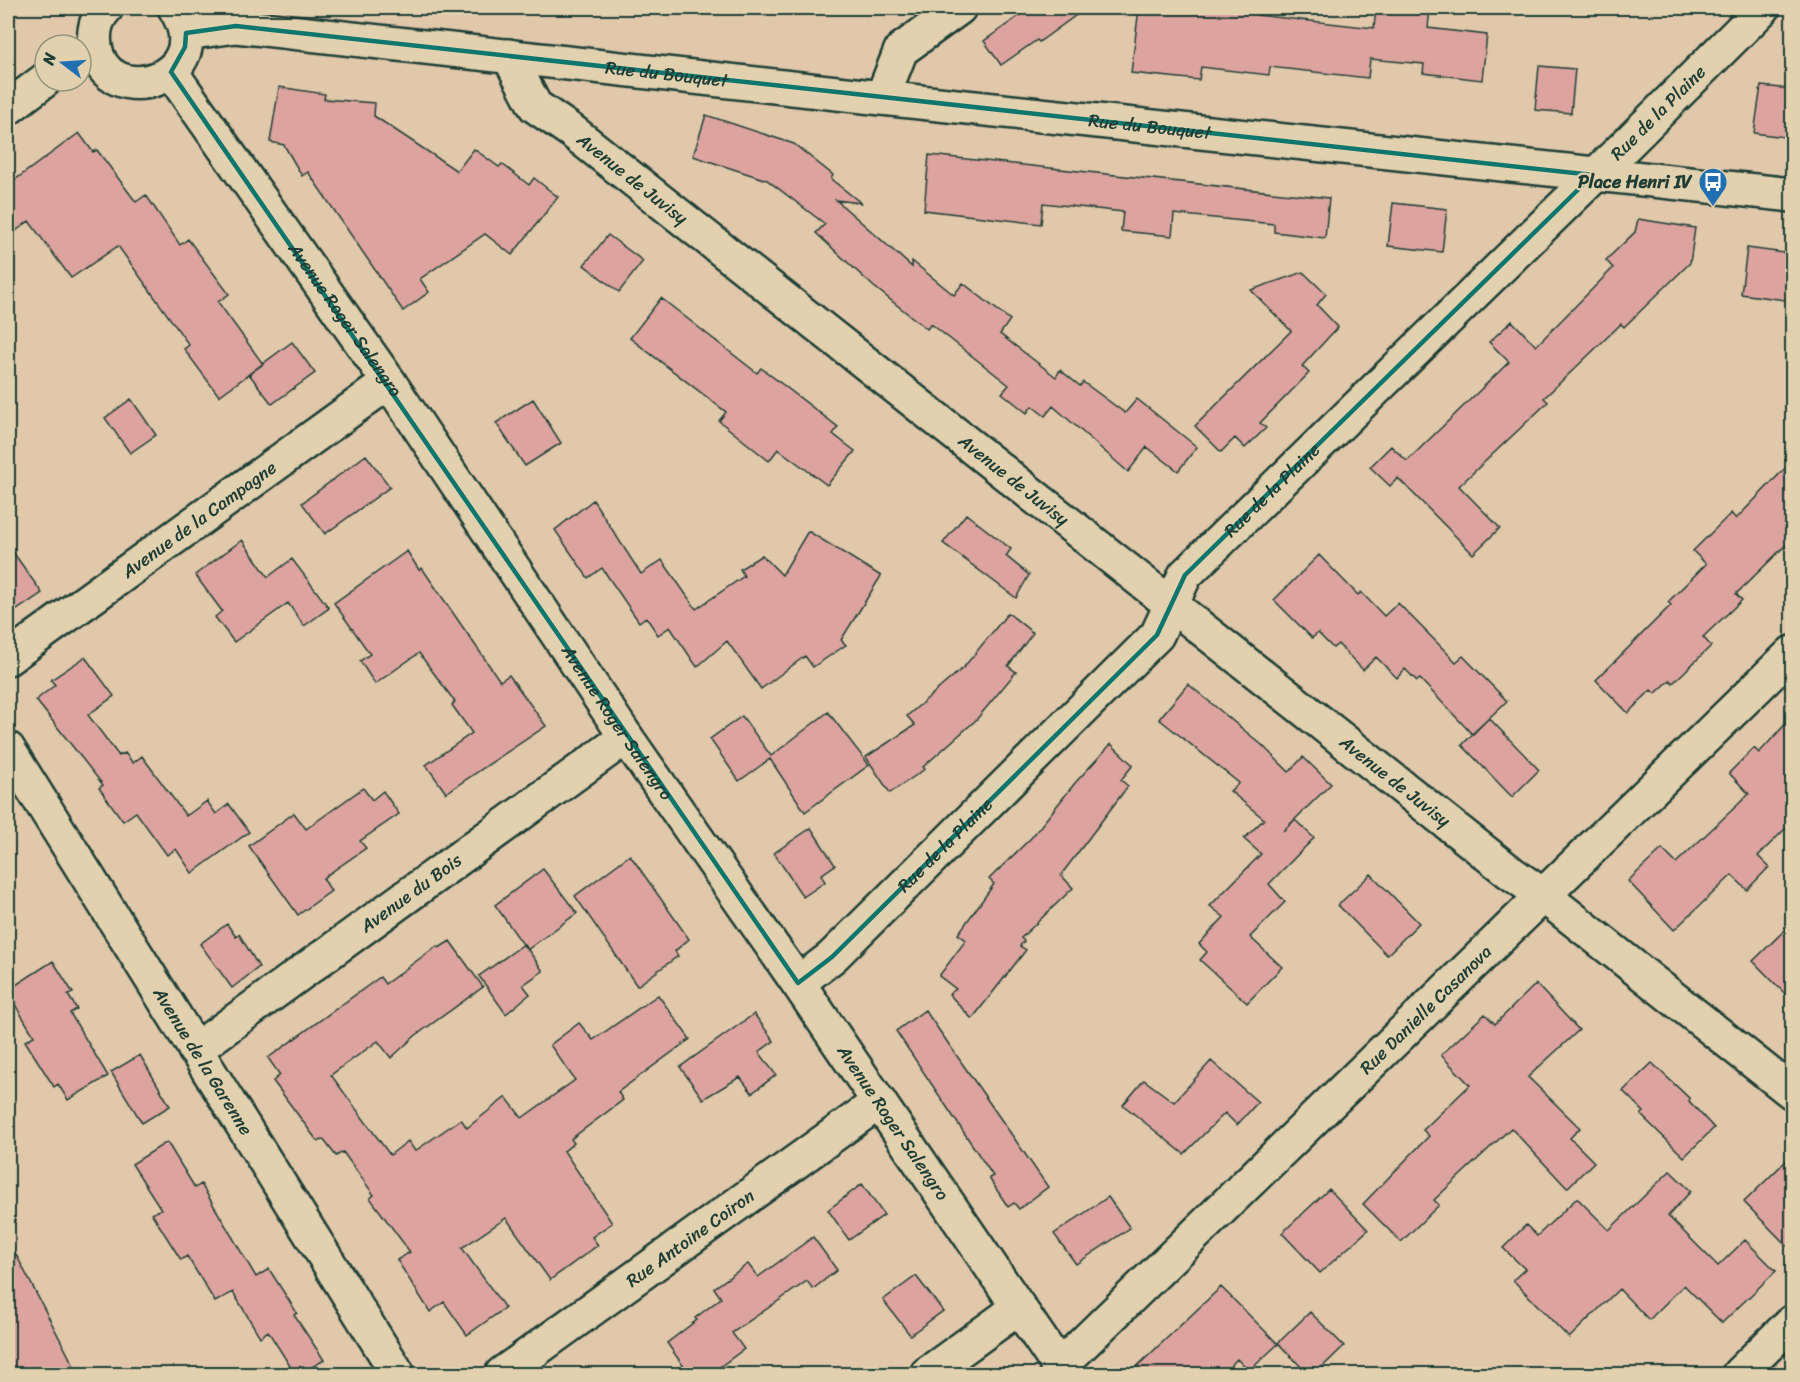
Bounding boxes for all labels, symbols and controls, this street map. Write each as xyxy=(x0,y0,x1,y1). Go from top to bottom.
north arrow xyxy=(33,33,93,93)
text: N xyxy=(33,48,65,69)
street label: Rue du Bouquet xyxy=(604,51,731,97)
street label: Rue de la Plaine xyxy=(1603,57,1714,168)
street label: Rue du Bouquet xyxy=(1087,104,1214,149)
street label: Avenue de Juvisy xyxy=(569,124,696,234)
place label: Place Henri IV xyxy=(1578,166,1693,198)
bus stop icon: Place Henri IV xyxy=(1697,166,1729,208)
street label: Avenue Roger Salengro xyxy=(279,235,411,404)
street label: Avenue de Juvisy xyxy=(950,425,1077,535)
street label: Rue de la Plaine xyxy=(1216,435,1328,545)
street label: Avenue de la Campagne xyxy=(114,452,284,587)
street label: Avenue Roger Salengro xyxy=(552,637,682,807)
street label: Avenue de Juvisy xyxy=(1332,727,1458,836)
street label: Rue de la Plaine xyxy=(889,789,1001,900)
street label: Avenue du Bois xyxy=(352,845,469,942)
street label: Rue Danielle Casanova xyxy=(1352,937,1500,1082)
street label: Avenue de la Garenne xyxy=(144,980,261,1142)
street label: Avenue Roger Salengro xyxy=(828,1037,958,1207)
street label: Rue Antoine Coiron xyxy=(619,1180,762,1296)

